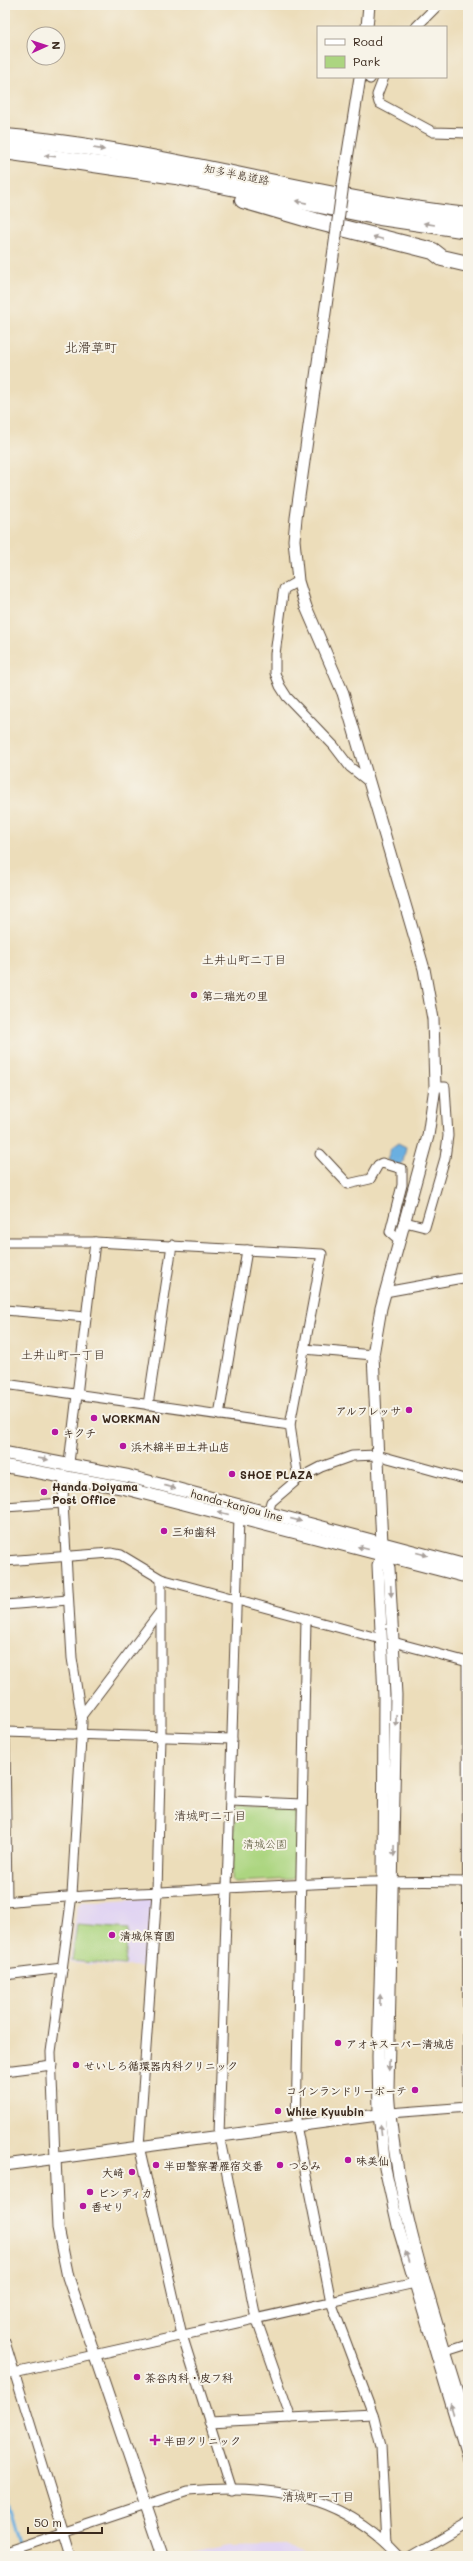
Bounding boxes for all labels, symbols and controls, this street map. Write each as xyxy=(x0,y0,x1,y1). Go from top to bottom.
north arrow xyxy=(26,26,66,66)
legend xyxy=(317,26,447,78)
text: Road xyxy=(353,33,383,49)
text: N xyxy=(49,41,64,50)
text: Park xyxy=(353,53,380,69)
one-way arrow xyxy=(93,146,105,152)
one-way arrow xyxy=(43,153,56,159)
street label: 知多半島道路 xyxy=(203,160,271,188)
one-way arrow xyxy=(295,198,308,204)
one-way arrow xyxy=(423,221,435,227)
one-way arrow xyxy=(371,235,383,241)
district label: 北滑草町 xyxy=(65,338,117,355)
district label: 土井山町二丁目 xyxy=(202,951,286,967)
place label: 第二瑞光の里 xyxy=(202,988,268,1003)
marker: 第二瑞光の里 xyxy=(189,990,199,1000)
district label: 土井山町一丁目 xyxy=(21,1346,105,1362)
place label: アルフレッサ xyxy=(336,1403,401,1418)
marker: アルフレッサ xyxy=(404,1405,414,1415)
place label: WORKMAN xyxy=(102,1411,160,1426)
marker: WORKMAN xyxy=(89,1413,99,1423)
place label: キクチ xyxy=(63,1425,96,1440)
marker: キクチ xyxy=(50,1427,60,1437)
place label: 浜木綿半田土井山店 xyxy=(131,1439,230,1454)
marker: 浜木綿半田土井山店 xyxy=(118,1441,128,1451)
one-way arrow xyxy=(37,1456,50,1462)
place label: SHOE PLAZA xyxy=(240,1467,313,1482)
marker: SHOE PLAZA xyxy=(227,1469,237,1479)
place label: Handa Doiyama Post Office xyxy=(52,1479,138,1507)
one-way arrow xyxy=(165,1484,177,1490)
street label: handa-kanjou line xyxy=(189,1485,285,1525)
marker: Handa Doiyama Post Office xyxy=(39,1487,49,1497)
one-way arrow xyxy=(217,1510,229,1516)
one-way arrow xyxy=(290,1518,302,1524)
place label: 三和歯科 xyxy=(172,1524,216,1539)
marker: 三和歯科 xyxy=(159,1526,169,1536)
one-way arrow xyxy=(357,1545,369,1551)
one-way arrow xyxy=(415,1551,428,1557)
one-way arrow xyxy=(387,1585,394,1597)
one-way arrow xyxy=(393,1715,399,1728)
district label: 清城町二丁目 xyxy=(174,1807,246,1823)
park label: 清城公園 xyxy=(243,1836,287,1851)
one-way arrow xyxy=(391,1845,398,1857)
place label: 清城保育園 xyxy=(120,1928,175,1943)
marker: 清城保育園 xyxy=(107,1930,117,1940)
one-way arrow xyxy=(376,1994,383,2006)
place label: アオキスーパー清城店 xyxy=(346,2036,455,2051)
marker: アオキスーパー清城店 xyxy=(333,2038,343,2048)
place label: せいしろ循環器内科クリニック xyxy=(84,2058,238,2073)
one-way arrow xyxy=(386,2059,392,2072)
marker: せいしろ循環器内科クリニック xyxy=(71,2060,81,2070)
place label: コインランドリーボーテ xyxy=(286,2083,407,2098)
marker: コインランドリーボーテ xyxy=(410,2085,420,2095)
place label: White Kyuubin xyxy=(286,2104,364,2119)
marker: White Kyuubin xyxy=(273,2106,283,2116)
one-way arrow xyxy=(378,2124,384,2136)
place label: 味美仙 xyxy=(356,2153,389,2168)
marker: 味美仙 xyxy=(343,2155,353,2165)
place label: 半田警察署雁宿交番 xyxy=(164,2158,263,2173)
place label: つるみ xyxy=(288,2158,321,2173)
marker: 半田警察署雁宿交番 xyxy=(151,2160,161,2170)
marker: つるみ xyxy=(275,2160,285,2170)
place label: 大崎 xyxy=(102,2165,124,2180)
marker: 大崎 xyxy=(127,2167,137,2177)
place label: ビンディカ xyxy=(98,2185,153,2200)
marker: ビンディカ xyxy=(85,2187,95,2197)
place label: 香せり xyxy=(91,2199,124,2214)
marker: 香せり xyxy=(78,2201,88,2211)
one-way arrow xyxy=(404,2251,410,2263)
place label: 茶谷内科・皮フ科 xyxy=(145,2370,233,2385)
marker: 茶谷内科・皮フ科 xyxy=(132,2372,142,2382)
one-way arrow xyxy=(449,2402,455,2414)
place label: 半田クリニック xyxy=(164,2433,241,2448)
marker: 半田クリニック xyxy=(149,2434,161,2446)
district label: 清城町一丁目 xyxy=(282,2488,354,2504)
scale bar xyxy=(28,2509,102,2535)
text: 50 m xyxy=(34,2514,62,2530)

